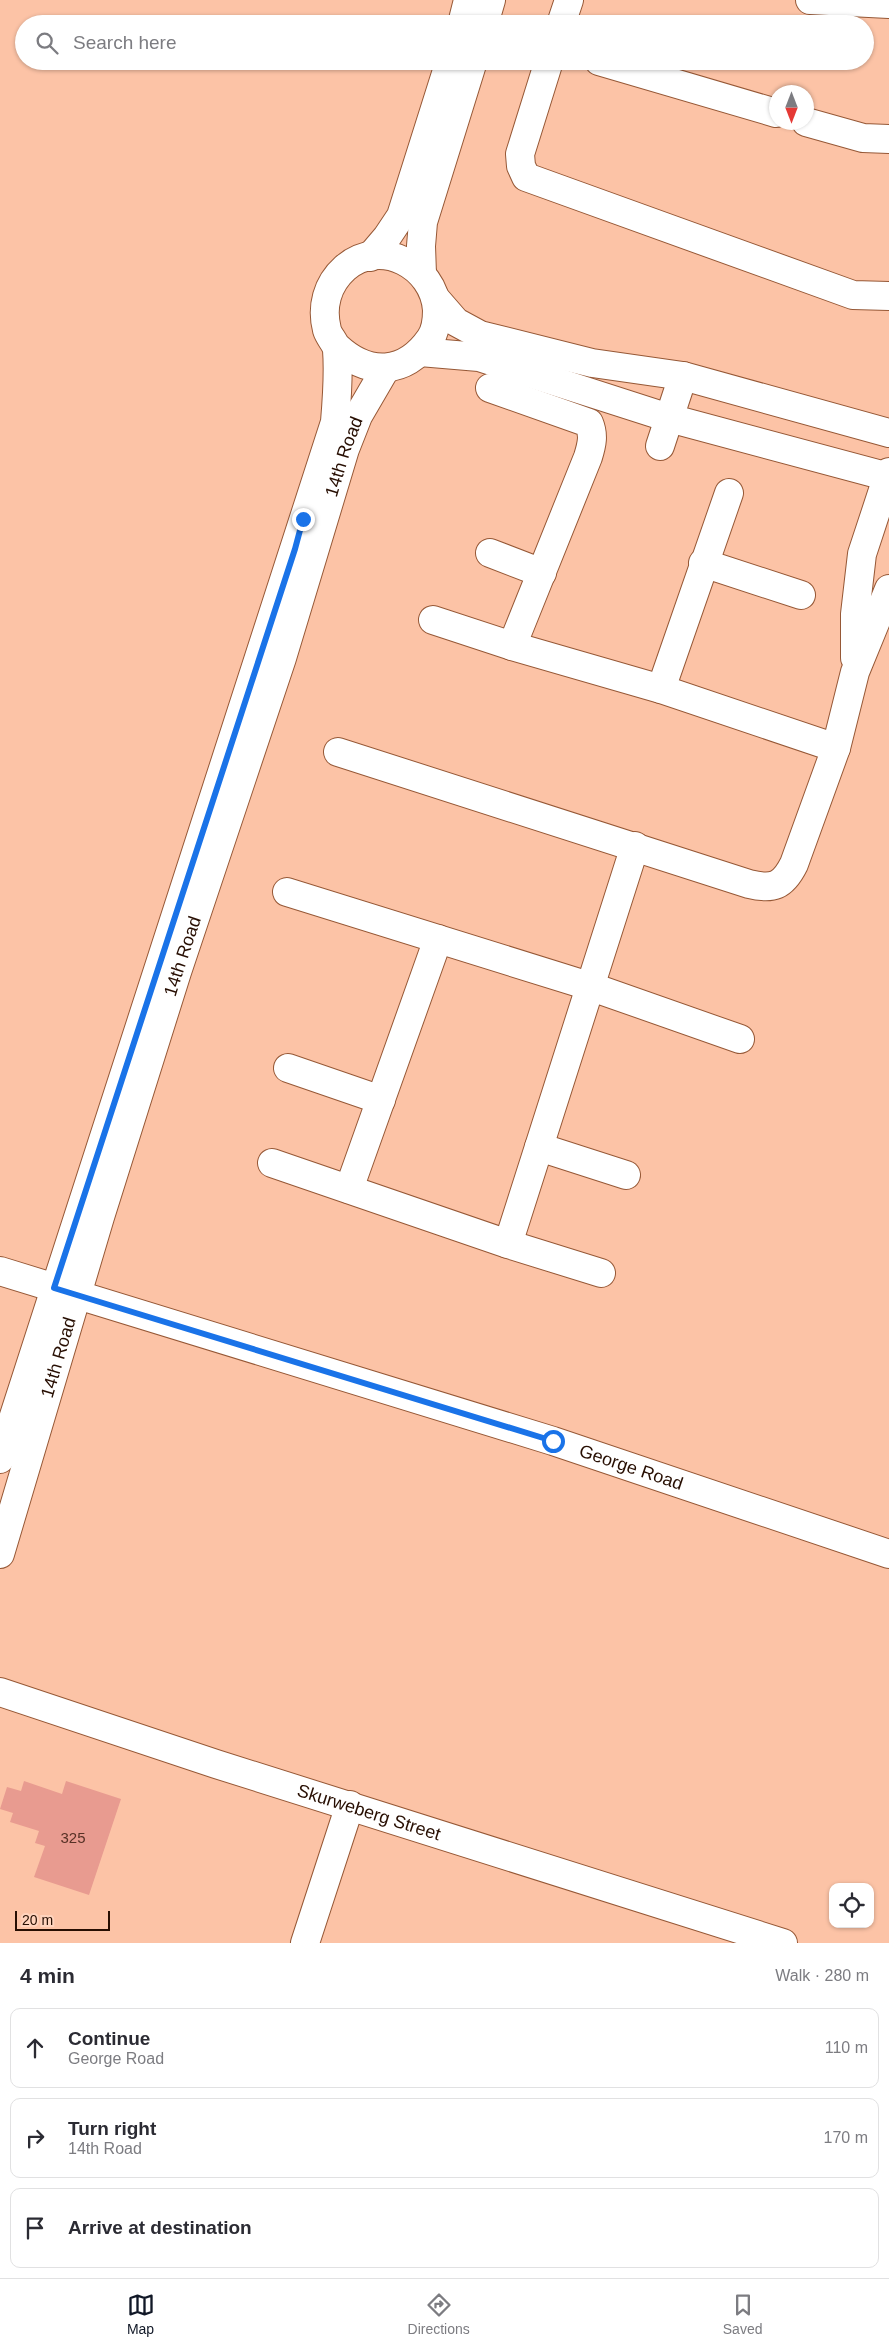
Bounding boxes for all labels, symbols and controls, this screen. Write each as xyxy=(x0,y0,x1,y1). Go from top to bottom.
search box xyxy=(15,15,874,70)
icon: search xyxy=(33,29,61,57)
text: Search here xyxy=(73,32,177,53)
north arrow xyxy=(769,85,814,130)
street label: 14th Road xyxy=(321,414,367,499)
route end xyxy=(292,508,315,531)
street label: 14th Road xyxy=(160,914,205,999)
street label: 14th Road xyxy=(37,1315,80,1400)
route start xyxy=(542,1430,565,1453)
street label: George Road xyxy=(577,1441,686,1494)
street label: Skurweberg Street xyxy=(295,1780,443,1844)
house number: 325 xyxy=(60,1829,86,1846)
map controls xyxy=(829,1883,874,1928)
button: locate xyxy=(829,1883,874,1928)
scale bar xyxy=(15,1908,110,1931)
text: 20 m xyxy=(22,1912,53,1928)
text: 4 min xyxy=(20,1964,75,1987)
text: Walk · 280 m xyxy=(775,1967,869,1984)
text: Continue xyxy=(68,2028,150,2049)
icon: ahead xyxy=(21,2034,49,2062)
text: 110 m xyxy=(825,2039,868,2056)
text: George Road xyxy=(68,2050,164,2067)
text: Turn right xyxy=(68,2118,156,2139)
icon: right xyxy=(21,2124,49,2152)
text: 170 m xyxy=(824,2129,868,2146)
text: 14th Road xyxy=(68,2140,142,2157)
icon: arrive xyxy=(21,2214,49,2242)
text: Arrive at destination xyxy=(68,2217,252,2238)
tab: Map xyxy=(127,2291,155,2337)
tab: Directions xyxy=(408,2291,470,2337)
tab: Saved xyxy=(723,2291,762,2337)

